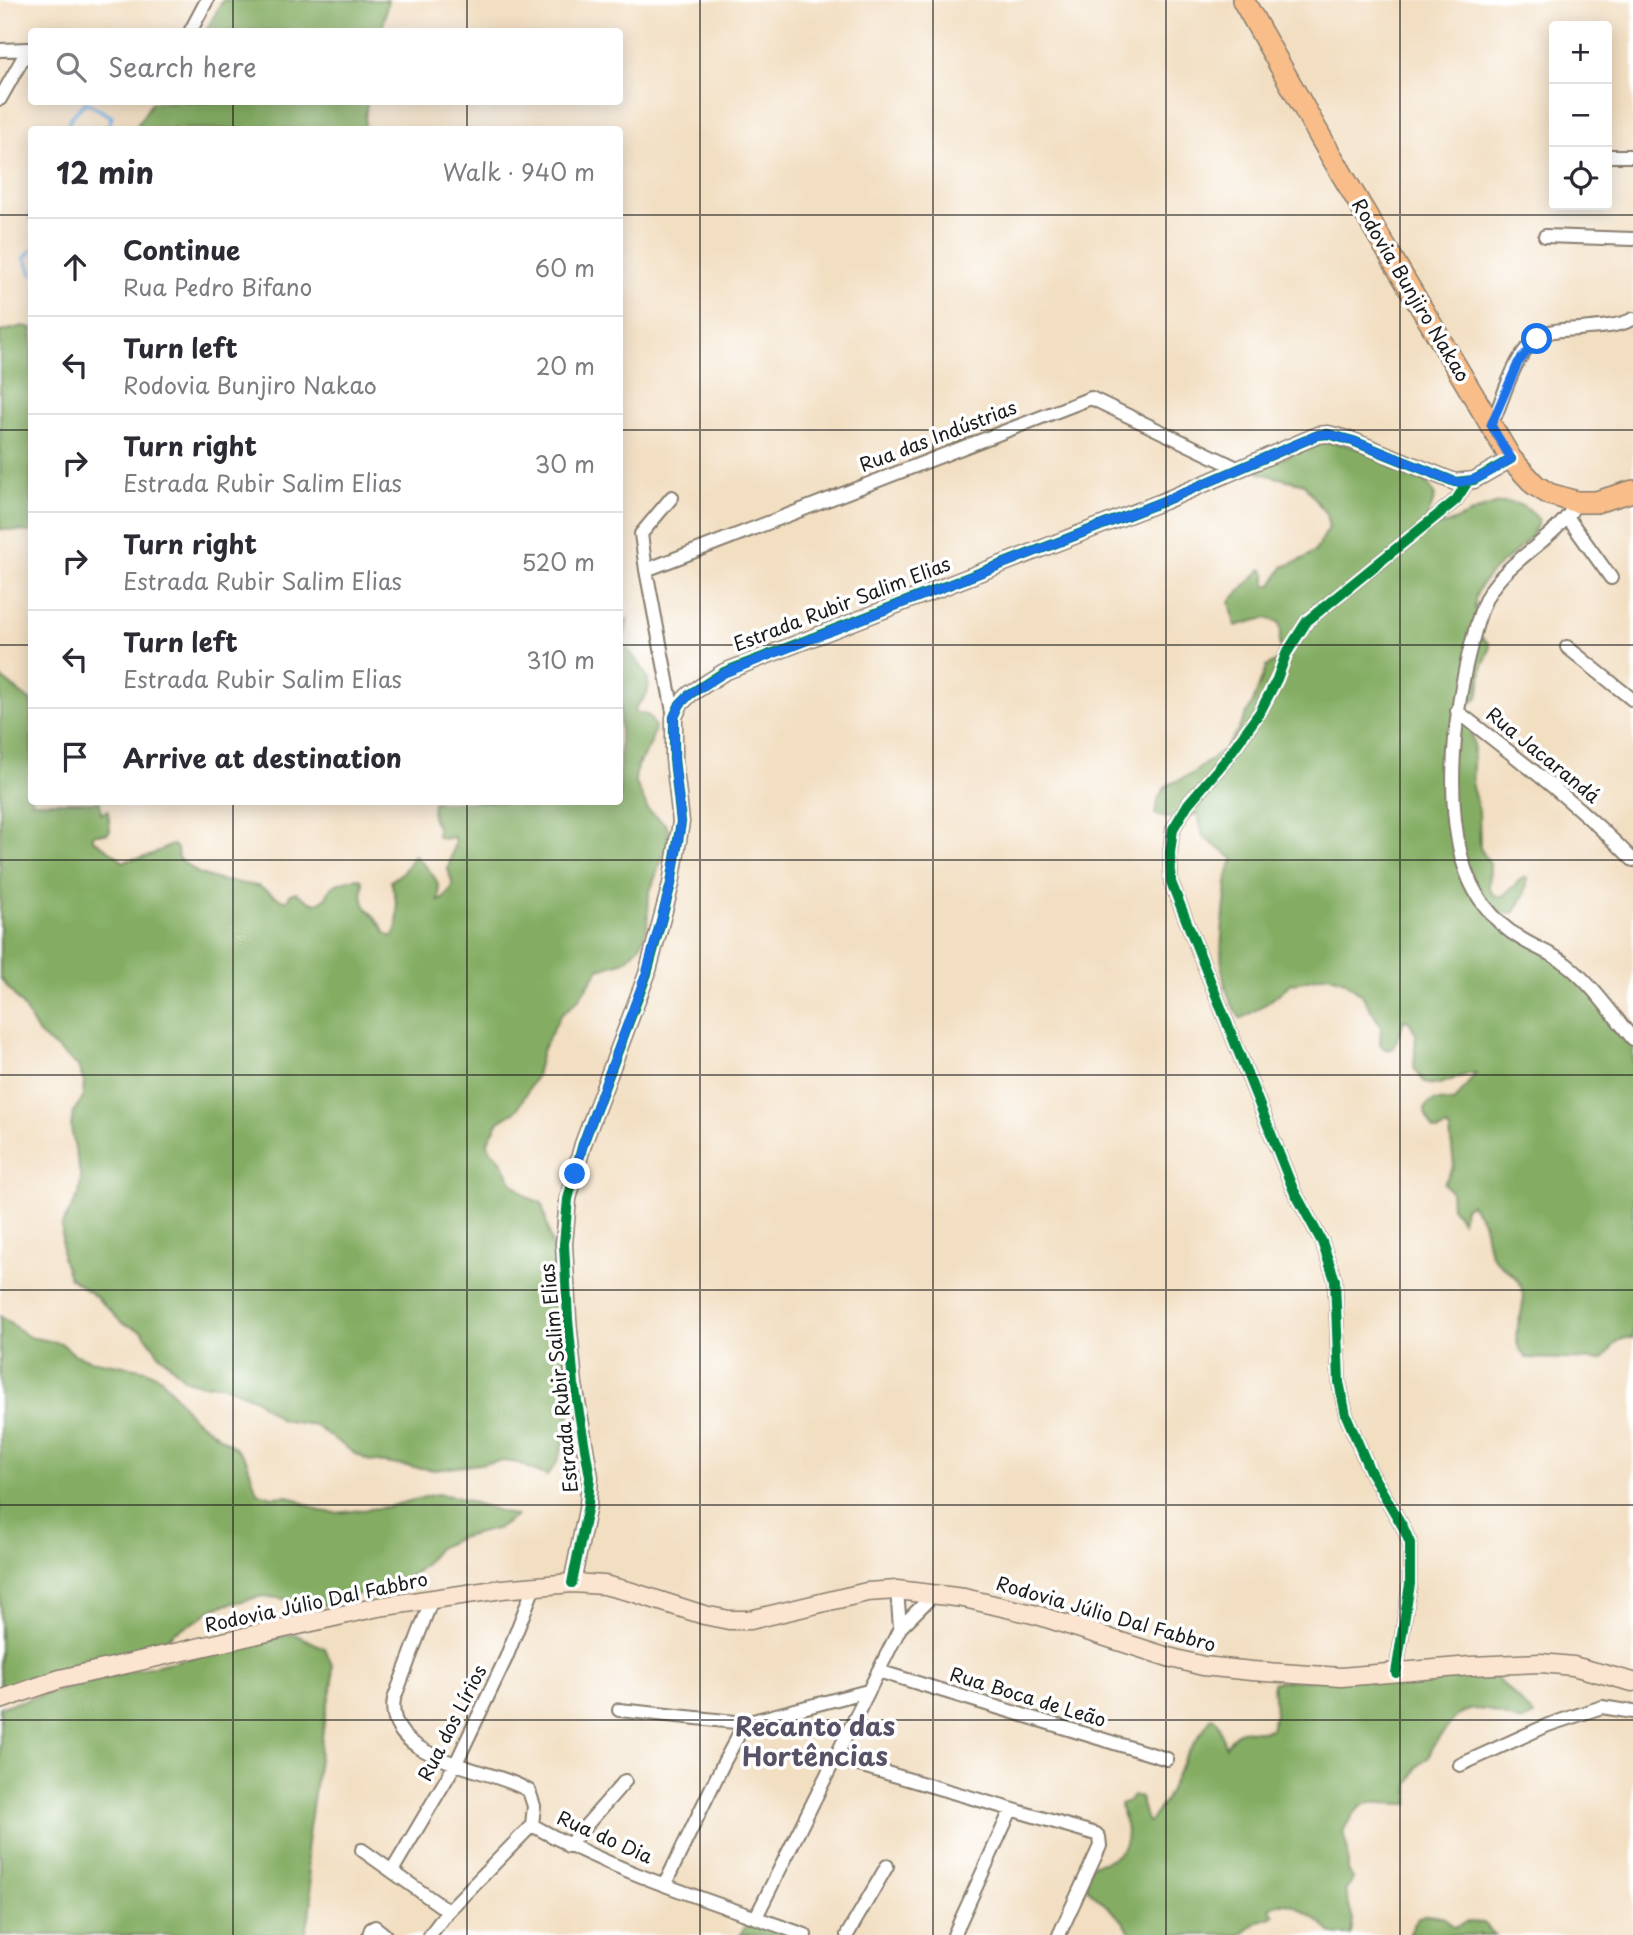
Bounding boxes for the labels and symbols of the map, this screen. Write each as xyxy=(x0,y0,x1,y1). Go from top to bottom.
street label: Rodovia Bunjiro Nakao xyxy=(1346,192,1478,386)
route start xyxy=(1521,323,1552,354)
street label: Rua das Indústrias xyxy=(855,392,1020,478)
street label: Estrada Rubir Salim Elias xyxy=(729,549,954,657)
street label: Rua Jacarandá xyxy=(1481,700,1607,809)
route end xyxy=(559,1158,590,1189)
street label: Estrada Rubir Salim Elias xyxy=(532,1262,584,1494)
street label: Rodovia Júlio Dal Fabbro xyxy=(202,1564,430,1638)
street label: Rodovia Júlio Dal Fabbro xyxy=(993,1568,1220,1658)
street label: Rua Boca de Leão xyxy=(947,1659,1110,1733)
street label: Rua dos Lírios xyxy=(410,1660,492,1786)
district label: Recanto das Hortências xyxy=(735,1706,895,1775)
street label: Rua do Dia xyxy=(553,1803,658,1870)

